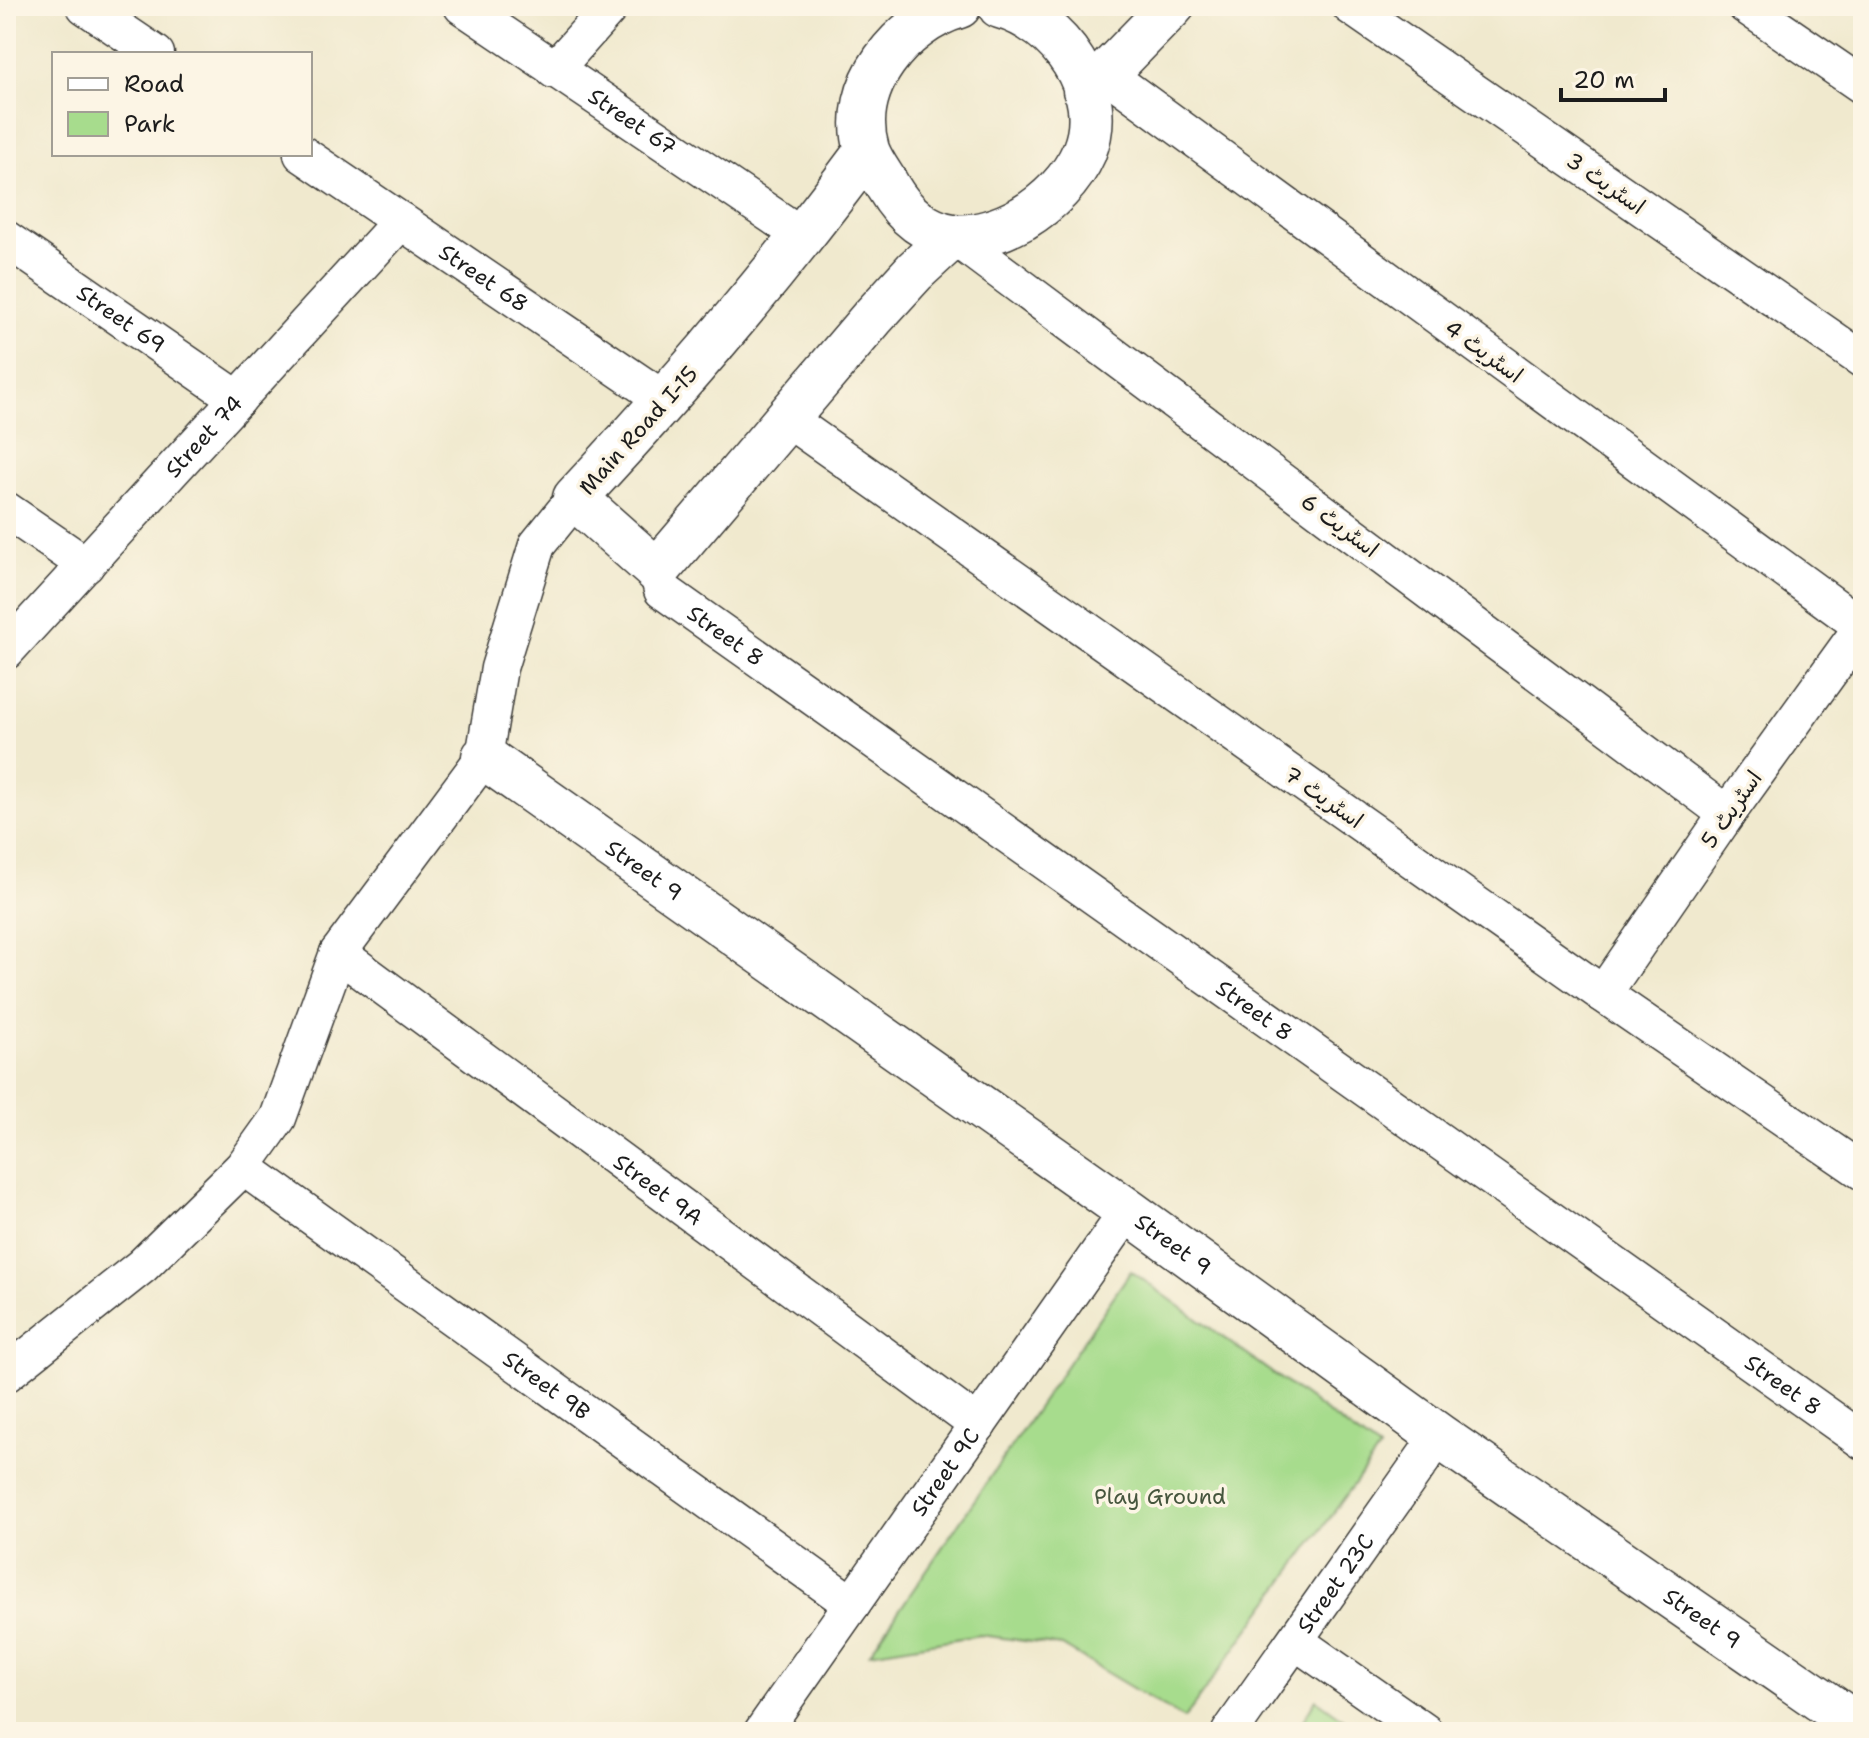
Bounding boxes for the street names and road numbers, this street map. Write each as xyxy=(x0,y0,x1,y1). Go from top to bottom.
street label: Street 67 xyxy=(583,82,682,162)
street label: اسٹریٹ 3 xyxy=(1561,146,1651,221)
street label: Street 68 xyxy=(433,237,534,319)
street label: Street 69 xyxy=(71,278,171,360)
street label: اسٹریٹ 4 xyxy=(1439,313,1529,390)
street label: Main Road I-15 xyxy=(573,359,704,501)
street label: Street 74 xyxy=(159,389,249,484)
street label: اسٹریٹ 6 xyxy=(1295,487,1384,564)
street label: Street 8 xyxy=(682,599,770,673)
street label: اسٹریٹ 7 xyxy=(1279,760,1369,835)
street label: اسٹریٹ 5 xyxy=(1694,765,1769,854)
street label: Street 9 xyxy=(600,833,688,907)
street label: Street 8 xyxy=(1210,973,1298,1048)
street label: Street 9A xyxy=(608,1147,708,1232)
street label: Street 9 xyxy=(1129,1207,1217,1282)
street label: Street 9B xyxy=(497,1344,596,1427)
street label: Street 8 xyxy=(1739,1348,1827,1422)
street label: Street 9C xyxy=(904,1422,986,1522)
street label: Street 23C xyxy=(1290,1528,1381,1639)
street label: Street 9 xyxy=(1658,1582,1746,1655)

